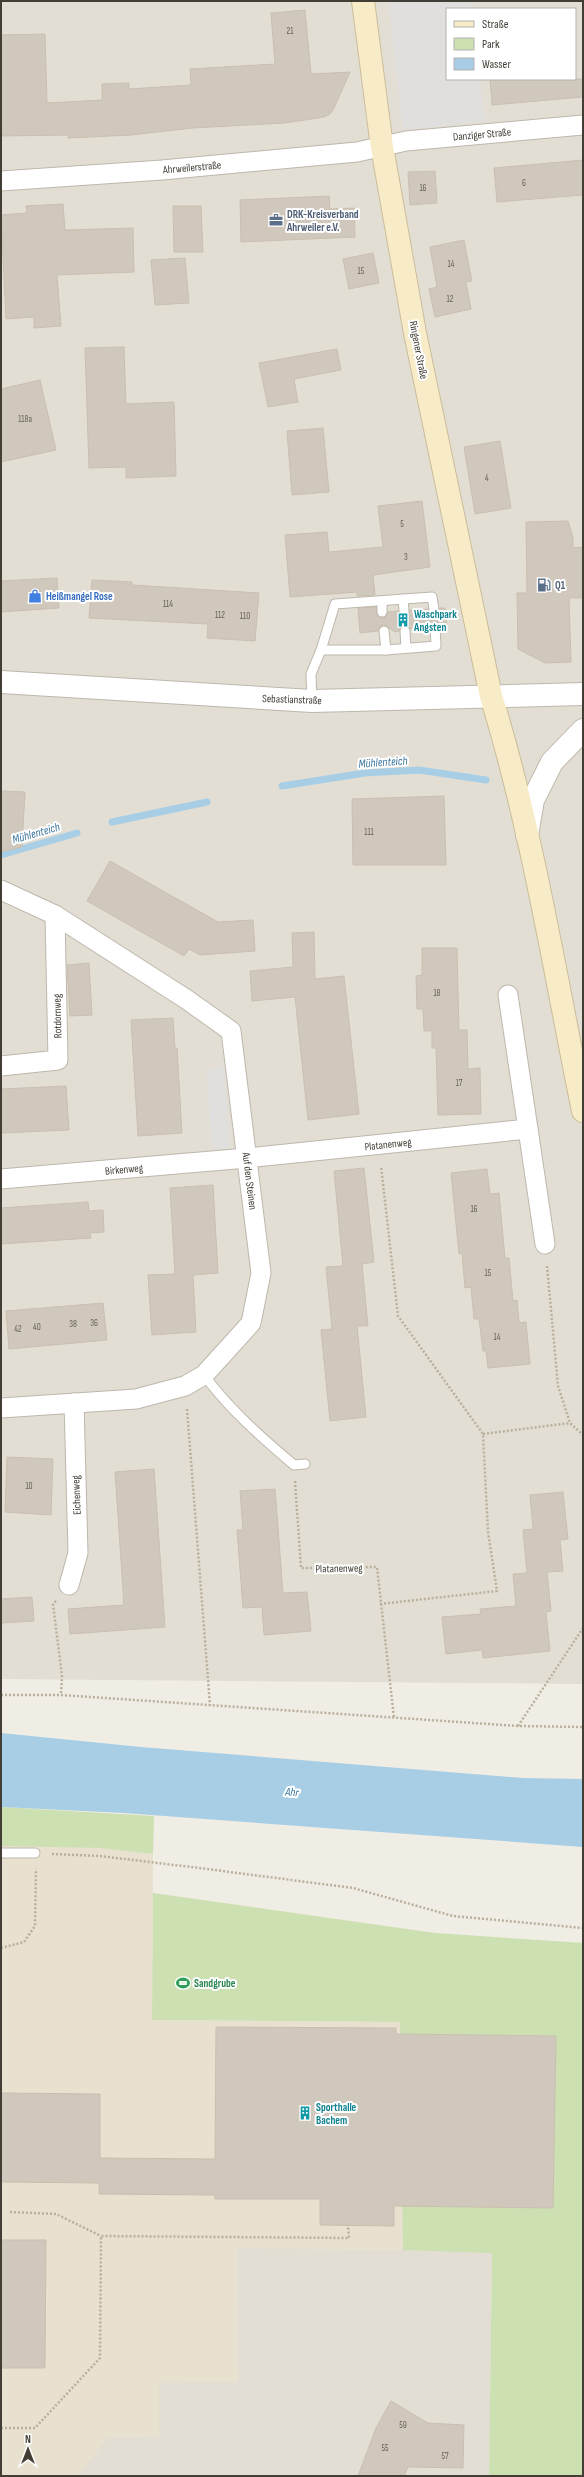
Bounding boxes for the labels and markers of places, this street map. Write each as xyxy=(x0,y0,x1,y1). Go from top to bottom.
place label: DRK-Kreisverband Ahrweiler e.V. xyxy=(286,208,359,234)
office icon: DRK-Kreisverband Ahrweiler e.V. xyxy=(268,212,284,228)
fuel station icon: Q1 xyxy=(536,577,552,593)
place label: Q1 xyxy=(555,579,566,592)
shop icon: Heißmangel Rose xyxy=(27,588,43,604)
place label: Heißmangel Rose xyxy=(46,590,113,603)
place label: Waschpark Angsten xyxy=(413,608,457,634)
building icon: Waschpark Angsten xyxy=(395,612,411,628)
sports icon: Sandgrube xyxy=(175,1975,191,1991)
place label: Sandgrube xyxy=(194,1977,236,1990)
place label: Sporthalle Bachem xyxy=(316,2101,357,2127)
building icon: Sporthalle Bachem xyxy=(297,2105,313,2121)

